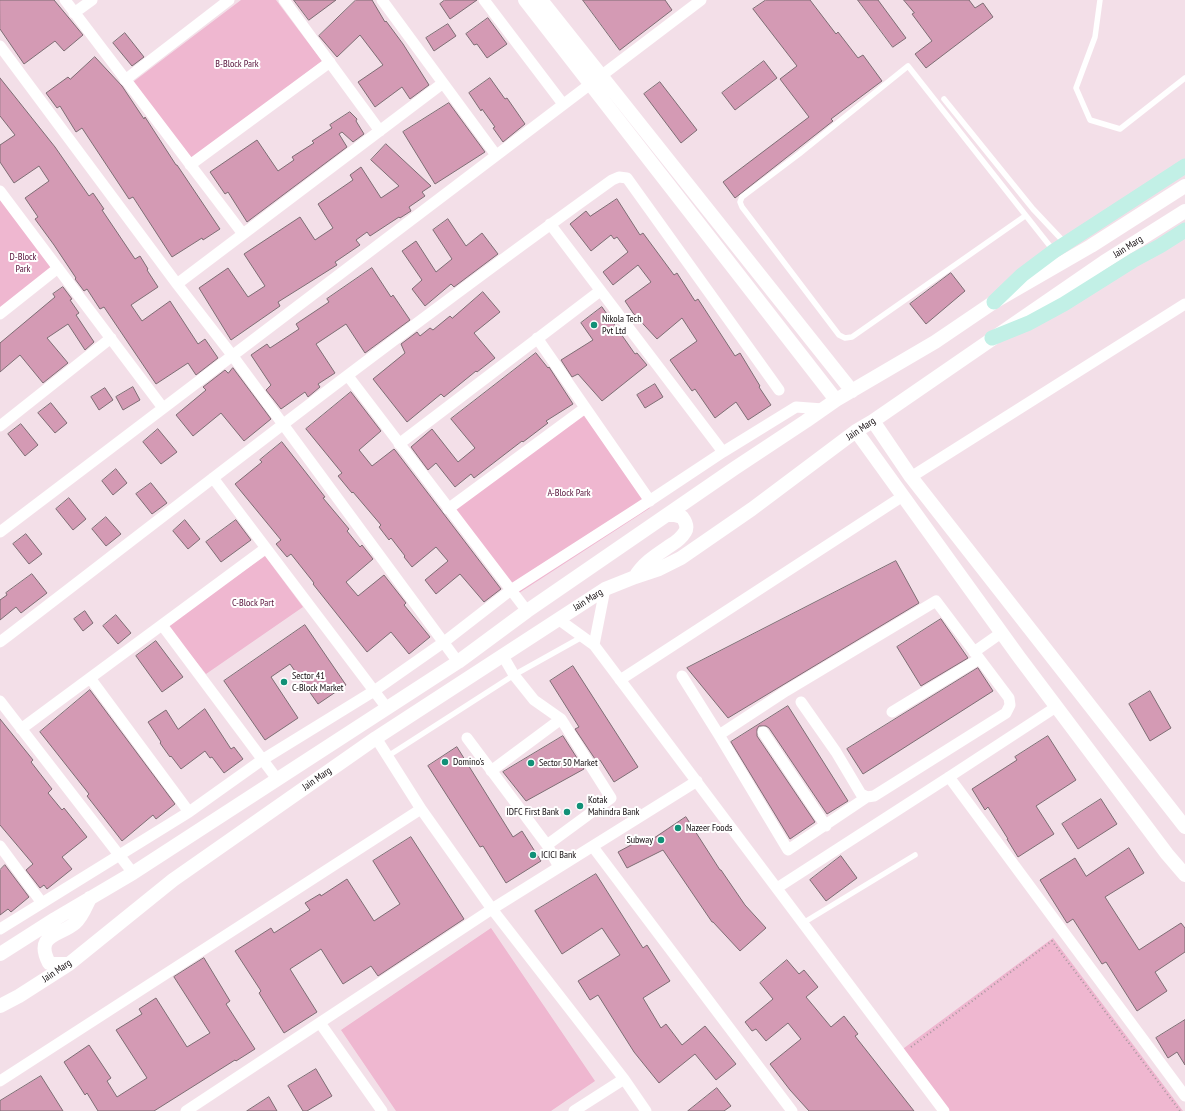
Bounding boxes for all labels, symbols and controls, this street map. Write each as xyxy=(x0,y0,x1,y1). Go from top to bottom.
park label: B-Block Park xyxy=(215,58,259,70)
street label: Jain Marg xyxy=(1111,233,1145,261)
park label: D-Block Park xyxy=(10,251,36,274)
place label: Nikola Tech Pvt Ltd xyxy=(602,313,642,336)
marker: Nikola Tech Pvt Ltd xyxy=(589,320,599,330)
street label: Jain Marg xyxy=(844,415,878,443)
park label: A-Block Park xyxy=(547,487,591,499)
street label: Jain Marg xyxy=(571,586,605,614)
park label: C-Block Part xyxy=(232,597,274,609)
place label: Sector 41 C-Block Market xyxy=(292,670,344,694)
marker: Sector 41 C-Block Market xyxy=(279,677,289,687)
place label: Domino's xyxy=(453,756,484,768)
marker: Domino's xyxy=(440,757,450,767)
place label: Sector 50 Market xyxy=(539,757,598,769)
marker: Sector 50 Market xyxy=(526,758,536,768)
street label: Jain Marg xyxy=(300,765,334,793)
place label: Kotak Mahindra Bank xyxy=(588,794,639,818)
marker: Kotak Mahindra Bank xyxy=(575,801,585,811)
place label: IDFC First Bank xyxy=(506,806,559,818)
marker: IDFC First Bank xyxy=(562,807,572,817)
place label: Nazeer Foods xyxy=(686,822,732,834)
marker: Nazeer Foods xyxy=(673,823,683,833)
place label: Subway xyxy=(626,834,653,846)
marker: Subway xyxy=(656,835,666,845)
place label: ICICI Bank xyxy=(541,849,576,861)
marker: ICICI Bank xyxy=(528,850,538,860)
street label: Jain Marg xyxy=(40,957,74,985)

